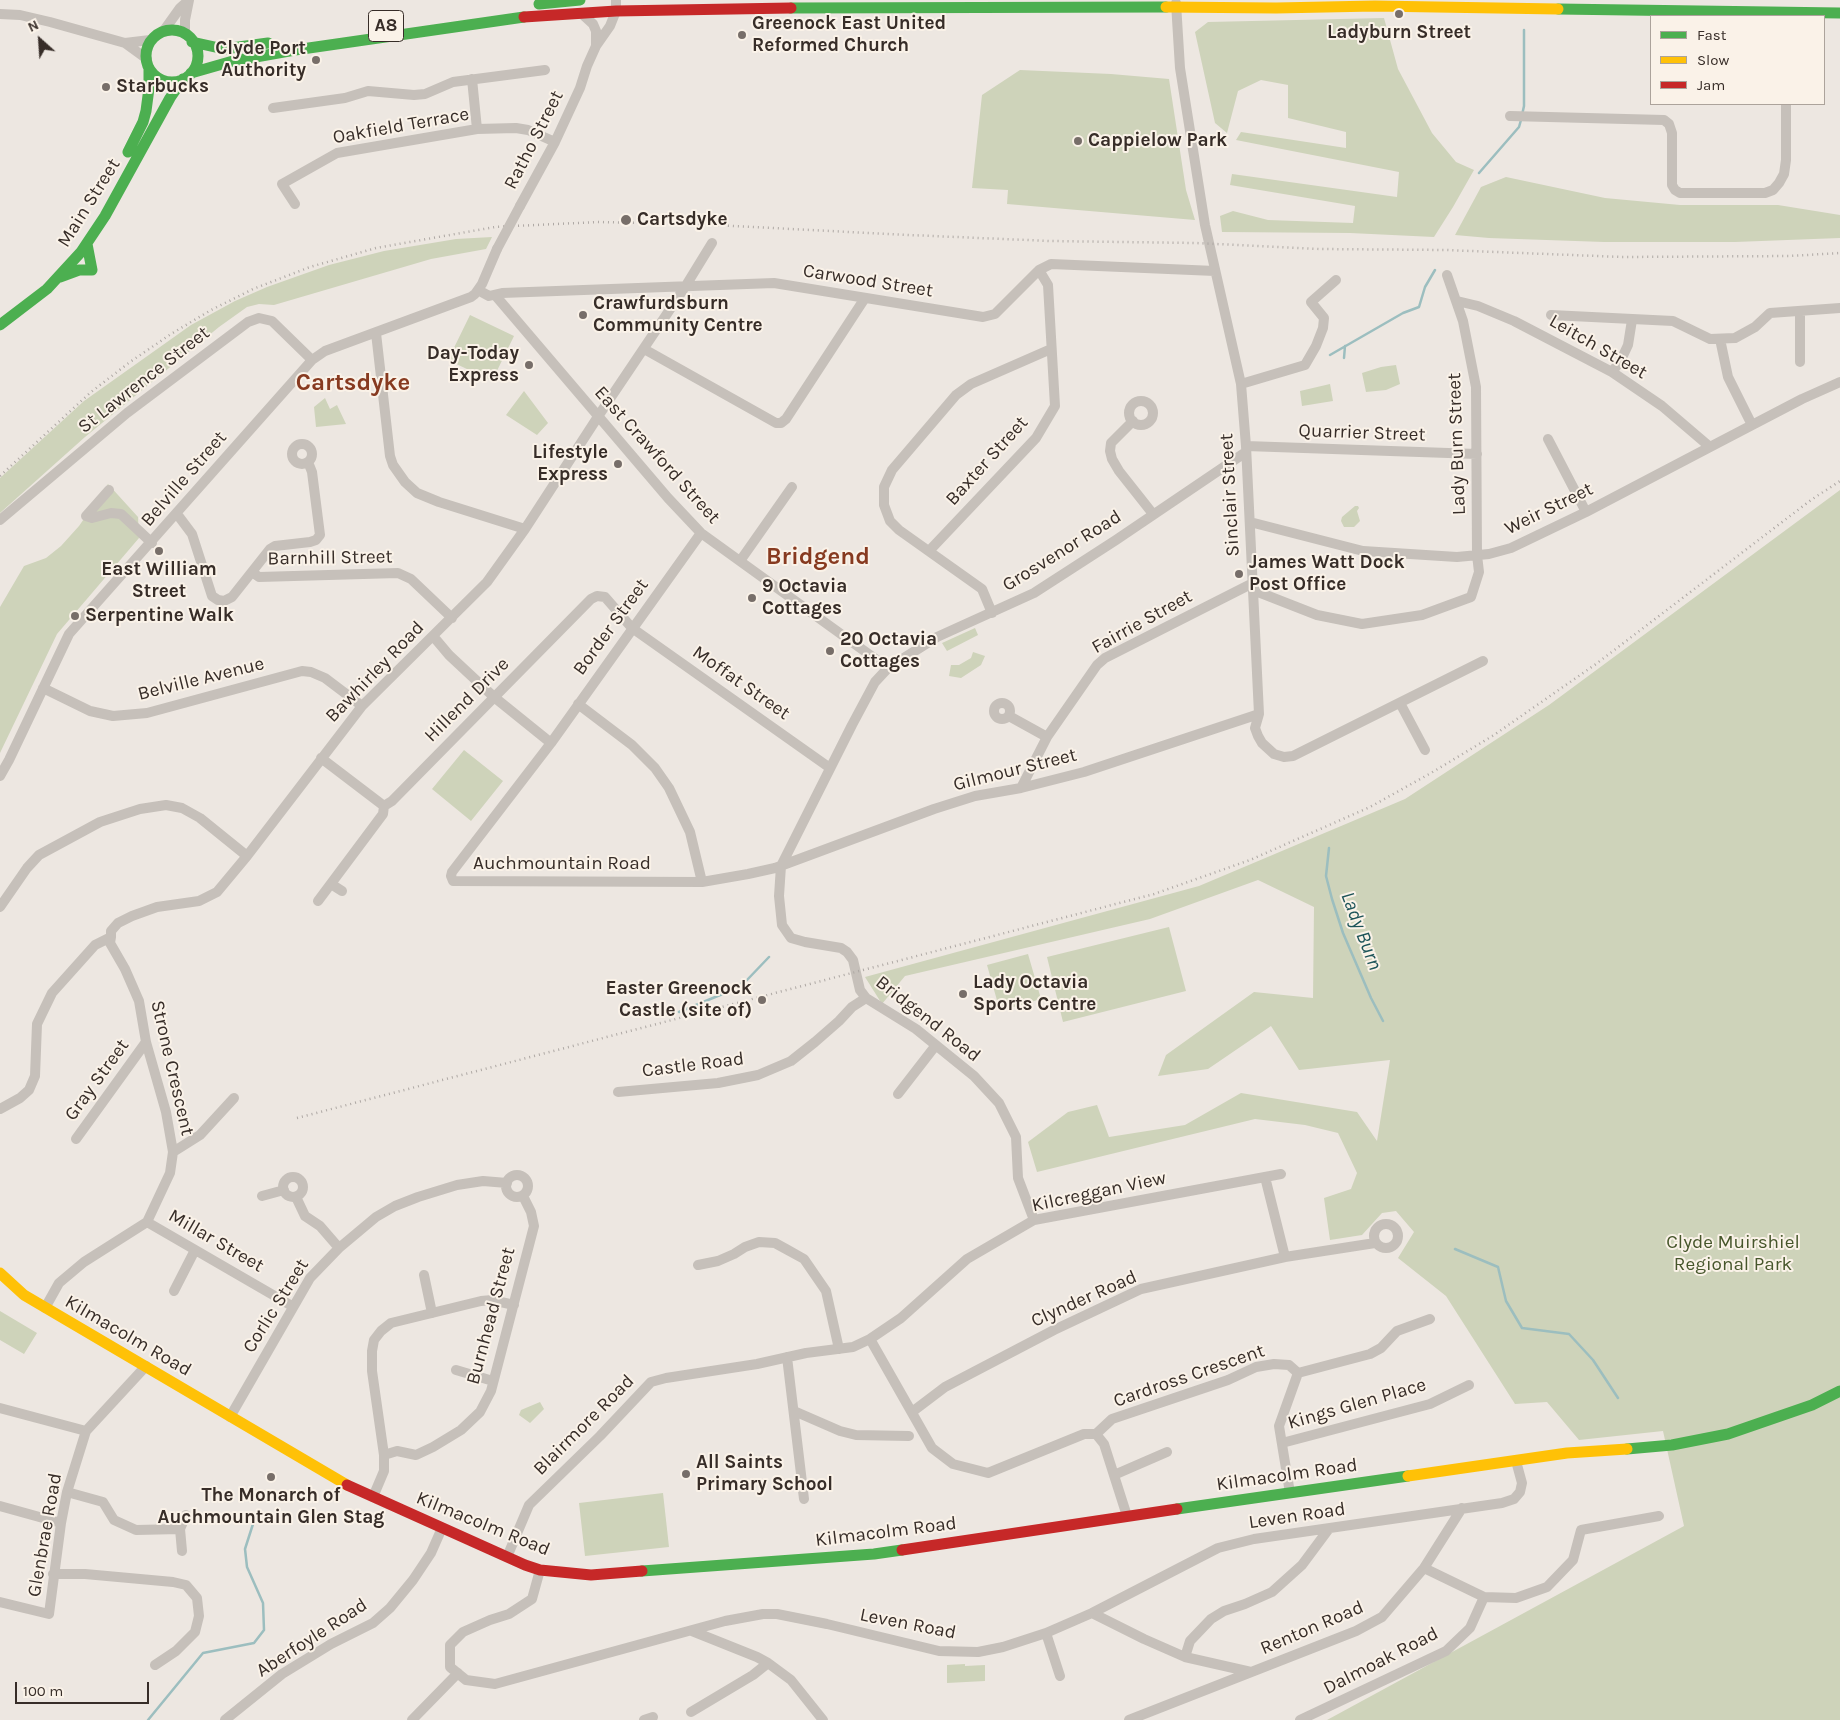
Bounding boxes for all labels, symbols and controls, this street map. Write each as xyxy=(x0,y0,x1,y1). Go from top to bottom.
marker: Ladyburn Street xyxy=(1393,8,1405,20)
road number: A8 xyxy=(368,10,404,42)
place label: Greenock East United Reformed Church xyxy=(752,13,946,57)
north arrow xyxy=(15,15,65,65)
legend xyxy=(1650,15,1825,105)
text: N xyxy=(25,16,41,36)
place label: Ladyburn Street xyxy=(1327,22,1471,44)
text: Fast xyxy=(1697,26,1726,44)
marker: Greenock East United Reformed Church xyxy=(736,29,748,41)
place label: Clyde Port Authority xyxy=(215,38,306,82)
text: Slow xyxy=(1697,51,1729,69)
marker: Clyde Port Authority xyxy=(310,54,322,66)
place label: Starbucks xyxy=(116,76,209,98)
text: Jam xyxy=(1697,76,1725,94)
marker: Starbucks xyxy=(100,81,112,93)
street label: Ratho Street xyxy=(499,87,569,193)
street label: Oakfield Terrace xyxy=(331,103,471,149)
place label: Cappielow Park xyxy=(1088,130,1227,152)
marker: Cappielow Park xyxy=(1072,135,1084,147)
street label: Main Street xyxy=(53,154,125,252)
place label: Cartsdyke xyxy=(637,209,728,231)
marker: Cartsdyke xyxy=(619,213,633,227)
street label: Carwood Street xyxy=(801,259,935,303)
place label: Crawfurdsburn Community Centre xyxy=(593,293,763,337)
marker: Crawfurdsburn Community Centre xyxy=(577,309,589,321)
street label: Leitch Street xyxy=(1545,310,1651,384)
street label: St Lawrence Street xyxy=(74,322,214,438)
place label: Day-Today Express xyxy=(427,343,519,387)
marker: Day-Today Express xyxy=(523,359,535,371)
district label: Cartsdyke xyxy=(296,369,410,397)
street label: Lady Burn Street xyxy=(1443,373,1471,515)
street label: East Crawford Street xyxy=(589,382,725,528)
street label: Baxter Street xyxy=(941,412,1033,510)
street label: Quarrier Street xyxy=(1298,419,1426,447)
street label: Belville Street xyxy=(136,427,232,531)
street label: Sinclair Street xyxy=(1215,433,1245,557)
place label: Lifestyle Express xyxy=(532,442,608,486)
marker: Lifestyle Express xyxy=(612,458,624,470)
street label: Weir Street xyxy=(1501,478,1597,540)
street label: Grosvenor Road xyxy=(998,505,1126,597)
district label: Bridgend xyxy=(766,543,870,571)
marker: East William Street xyxy=(153,545,165,557)
street label: Barnhill Street xyxy=(267,546,393,570)
place label: James Watt Dock Post Office xyxy=(1249,552,1405,596)
place label: East William Street xyxy=(101,559,217,603)
marker: James Watt Dock Post Office xyxy=(1233,568,1245,580)
street label: Border Street xyxy=(568,574,654,680)
place label: 9 Octavia Cottages xyxy=(762,576,847,620)
street label: Fairrie Street xyxy=(1088,585,1196,659)
marker: 9 Octavia Cottages xyxy=(746,592,758,604)
place label: Serpentine Walk xyxy=(85,605,234,627)
marker: Serpentine Walk xyxy=(69,610,81,622)
street label: Bawhirley Road xyxy=(321,617,429,727)
place label: 20 Octavia Cottages xyxy=(840,629,937,673)
street label: Moffat Street xyxy=(688,641,794,725)
marker: 20 Octavia Cottages xyxy=(824,645,836,657)
street label: Belville Avenue xyxy=(135,652,267,706)
street label: Hillend Drive xyxy=(420,653,514,747)
street label: Gilmour Street xyxy=(951,744,1079,796)
street label: Auchmountain Road xyxy=(473,853,651,875)
water label: Lady Burn xyxy=(1335,888,1387,974)
street label: Bridgend Road xyxy=(871,971,985,1067)
place label: Lady Octavia Sports Centre xyxy=(973,972,1096,1016)
place label: Easter Greenock Castle (site of) xyxy=(606,978,752,1022)
marker: Lady Octavia Sports Centre xyxy=(957,988,969,1000)
marker: Easter Greenock Castle (site of) xyxy=(756,994,768,1006)
street label: Strone Crescent xyxy=(145,998,199,1138)
street label: Gray Street xyxy=(60,1035,134,1125)
street label: Castle Road xyxy=(641,1047,745,1083)
street label: Kilcreggan View xyxy=(1030,1167,1168,1217)
street label: Millar Street xyxy=(164,1205,268,1277)
park label: Clyde Muirshiel Regional Park xyxy=(1666,1232,1800,1276)
street label: Burnhead Street xyxy=(462,1245,520,1387)
street label: Corlic Street xyxy=(238,1255,314,1357)
street label: Clynder Road xyxy=(1028,1266,1140,1332)
street label: Kilmacolm Road xyxy=(61,1291,195,1381)
street label: Cardross Crescent xyxy=(1110,1339,1268,1413)
street label: Blairmore Road xyxy=(529,1370,639,1480)
street label: Kings Glen Place xyxy=(1285,1373,1429,1435)
place label: All Saints Primary School xyxy=(696,1452,833,1496)
street label: Kilmacolm Road xyxy=(1215,1454,1359,1496)
marker: All Saints Primary School xyxy=(680,1468,692,1480)
street label: Glenbrae Road xyxy=(23,1471,67,1599)
marker: The Monarch of Auchmountain Glen Stag xyxy=(265,1471,277,1483)
place label: The Monarch of Auchmountain Glen Stag xyxy=(158,1485,384,1529)
street label: Kilmacolm Road xyxy=(413,1487,553,1561)
street label: Leven Road xyxy=(1247,1498,1347,1534)
street label: Kilmacolm Road xyxy=(814,1512,958,1552)
street label: Aberfoyle Road xyxy=(252,1594,372,1682)
street label: Renton Road xyxy=(1257,1596,1367,1660)
street label: Leven Road xyxy=(858,1603,958,1645)
street label: Dalmoak Road xyxy=(1320,1622,1442,1700)
scale bar xyxy=(18,1672,151,1704)
text: 100 m xyxy=(23,1682,63,1700)

